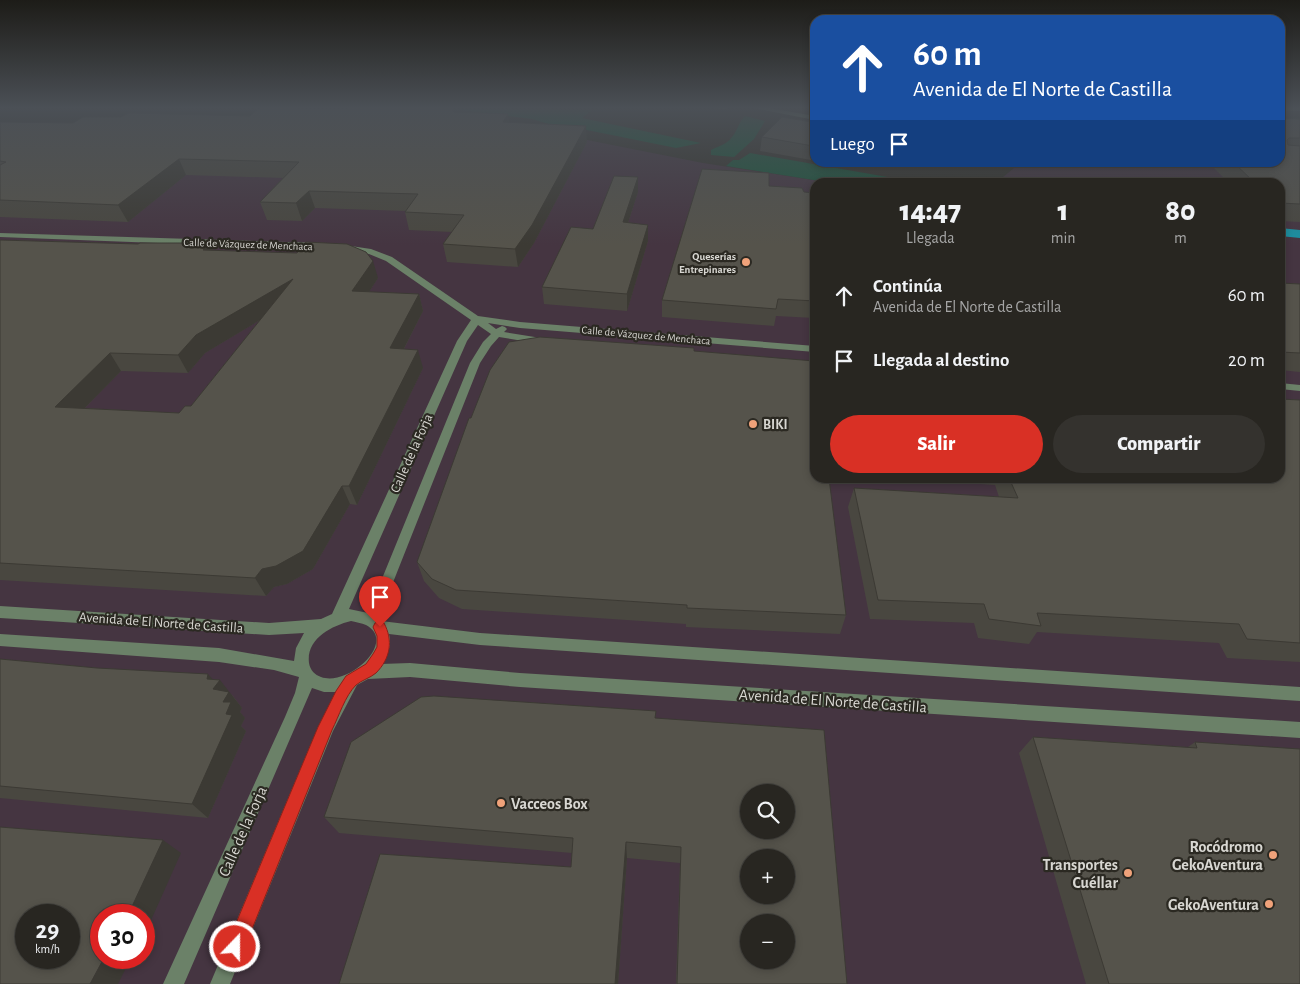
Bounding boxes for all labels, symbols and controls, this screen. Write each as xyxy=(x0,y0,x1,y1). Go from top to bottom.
icon: ahead xyxy=(830,35,895,100)
text: 60 m xyxy=(913,37,982,72)
text: Avenida de El Norte de Castilla xyxy=(913,78,1172,100)
icon: arrive xyxy=(885,130,913,158)
text: Luego xyxy=(830,135,875,154)
text: 14:47 xyxy=(899,196,961,226)
text: 1 xyxy=(1058,196,1069,226)
text: 80 xyxy=(1165,196,1196,226)
text: Llegada xyxy=(906,230,955,246)
text: min xyxy=(1051,230,1076,246)
text: m xyxy=(1174,230,1187,246)
street label: Calle de Vázquez de Menchaca xyxy=(183,237,313,252)
place label: Queserías Entrepinares xyxy=(679,251,736,275)
marker: Queserías Entrepinares xyxy=(740,256,752,268)
text: Continúa xyxy=(873,277,942,296)
icon: ahead xyxy=(830,282,858,310)
text: 60 m xyxy=(1228,286,1265,305)
text: Avenida de El Norte de Castilla xyxy=(873,299,1061,315)
street label: Calle de Vázquez de Menchaca xyxy=(581,324,711,347)
icon: arrive xyxy=(830,347,858,375)
text: Llegada al destino xyxy=(873,351,1010,370)
text: 20 m xyxy=(1228,351,1265,370)
street label: Calle de la Forja xyxy=(388,411,436,495)
button: Salir xyxy=(830,415,1043,473)
button: Compartir xyxy=(1053,415,1265,473)
marker: BIKI xyxy=(747,418,759,430)
place label: BIKI xyxy=(763,418,788,432)
pin xyxy=(359,576,401,627)
icon: arrive xyxy=(366,583,394,611)
street label: Avenida de El Norte de Castilla xyxy=(78,610,244,636)
street label: Avenida de El Norte de Castilla xyxy=(738,686,928,716)
street label: Calle de la Forja xyxy=(216,784,271,879)
map controls xyxy=(740,784,795,969)
button: search xyxy=(740,784,795,839)
place label: Vacceos Box xyxy=(511,796,588,812)
marker: Vacceos Box xyxy=(495,797,507,809)
place label: Rocódromo GekoAventura xyxy=(1172,839,1263,873)
button: + xyxy=(740,849,795,904)
marker: Rocódromo GekoAventura xyxy=(1267,849,1279,861)
place label: Transportes Cuéllar xyxy=(1043,857,1118,891)
marker: Transportes Cuéllar xyxy=(1122,867,1134,879)
place label: GekoAventura xyxy=(1168,897,1259,913)
marker: GekoAventura xyxy=(1263,898,1275,910)
speed limit sign: 30 xyxy=(90,904,155,969)
button: − xyxy=(740,914,795,969)
text: 29 xyxy=(36,918,59,943)
position arrow xyxy=(208,920,260,972)
text: km/h xyxy=(35,943,60,955)

